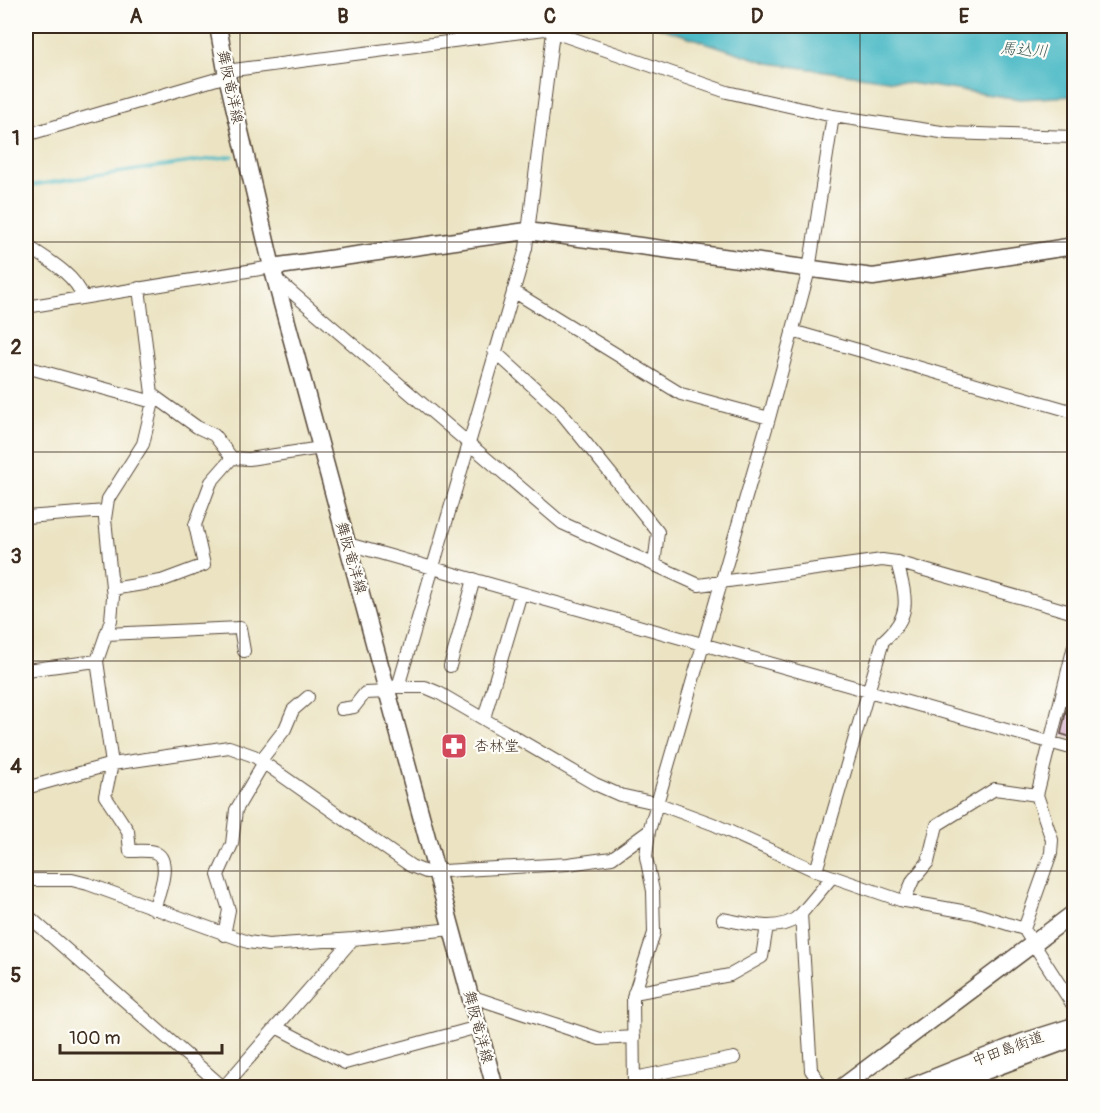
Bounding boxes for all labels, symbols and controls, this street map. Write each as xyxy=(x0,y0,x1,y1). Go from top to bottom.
text: A xyxy=(130,4,143,29)
text: B xyxy=(337,4,349,29)
text: C xyxy=(544,4,556,29)
text: D xyxy=(751,4,764,29)
text: E xyxy=(959,4,970,29)
water label: 馬込川 xyxy=(999,38,1049,62)
street label: 舞阪竜洋線 xyxy=(213,48,247,126)
text: 1 xyxy=(12,126,20,151)
text: 2 xyxy=(10,335,22,360)
street label: 舞阪竜洋線 xyxy=(332,519,370,597)
text: 3 xyxy=(10,544,22,569)
pharmacy icon: 杏林堂 xyxy=(439,731,469,761)
place label: 杏林堂 xyxy=(474,737,519,756)
text: 4 xyxy=(10,754,22,779)
text: 5 xyxy=(11,963,22,988)
street label: 舞阪竜洋線 xyxy=(459,988,497,1066)
scale bar xyxy=(60,1017,222,1055)
text: 100 m xyxy=(69,1027,121,1050)
street label: 中田島街道 xyxy=(970,1027,1046,1071)

